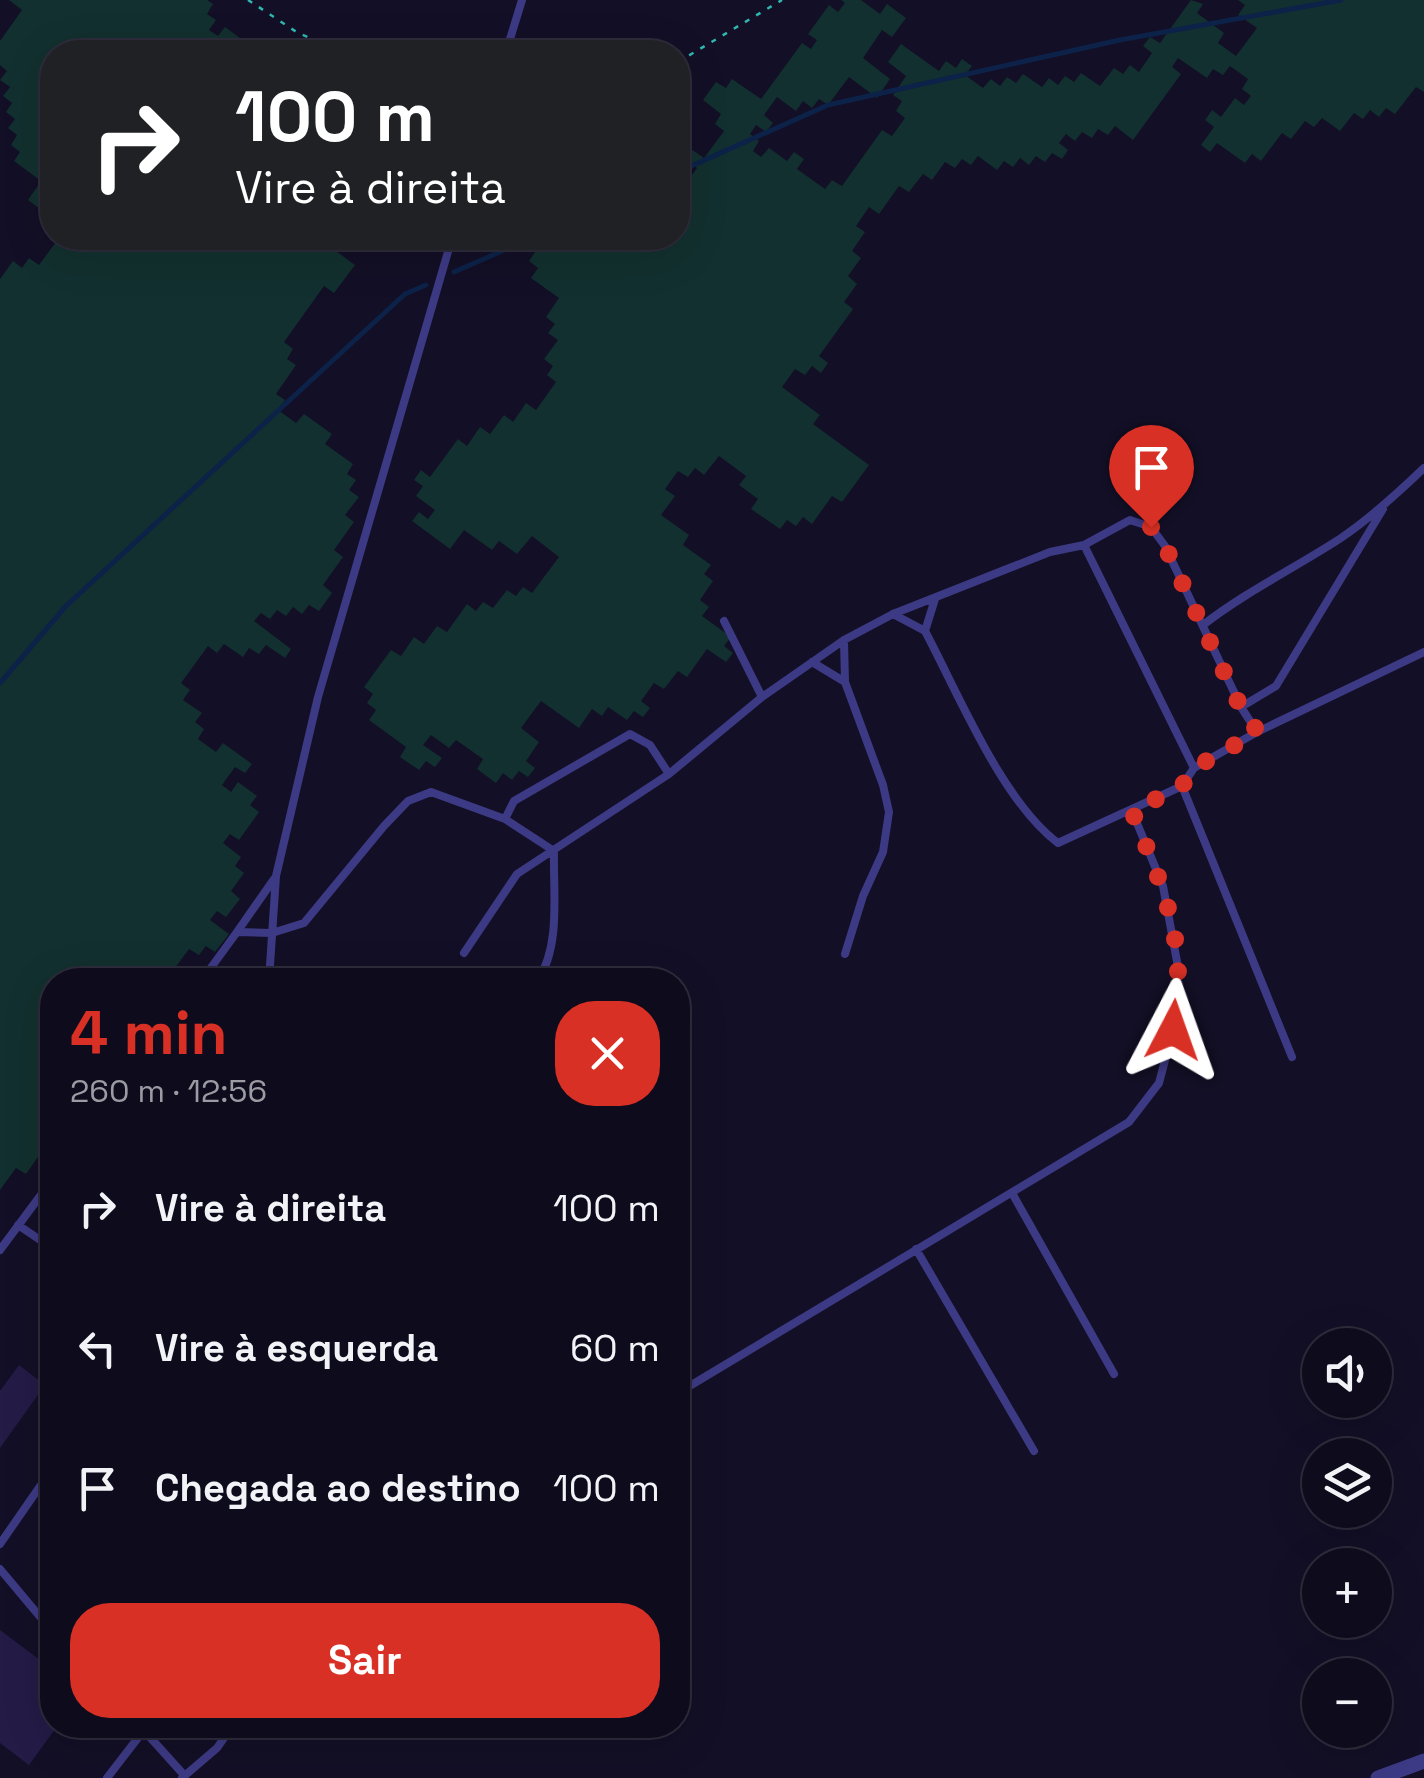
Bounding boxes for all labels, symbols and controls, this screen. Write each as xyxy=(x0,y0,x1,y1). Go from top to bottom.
text: 100 m xyxy=(235,72,435,161)
icon: right xyxy=(70,80,200,210)
text: Vire à direita xyxy=(235,159,506,216)
pin xyxy=(1109,425,1194,528)
icon: arrive xyxy=(1124,440,1179,495)
position arrow xyxy=(1121,978,1225,1082)
text: 4 min xyxy=(70,995,228,1072)
button: close xyxy=(555,1001,660,1106)
text: 260 m · 12:56 xyxy=(70,1071,267,1111)
icon: right xyxy=(70,1181,125,1236)
text: Vire à direita xyxy=(155,1184,386,1232)
text: 100 m xyxy=(553,1184,660,1232)
icon: left xyxy=(70,1321,125,1376)
text: Vire à esquerda xyxy=(155,1324,438,1372)
text: 60 m xyxy=(570,1324,660,1372)
map controls xyxy=(1302,1328,1392,1748)
button: sound xyxy=(1302,1328,1392,1418)
button: layers xyxy=(1302,1438,1392,1528)
icon: arrive xyxy=(70,1461,125,1516)
text: Chegada ao destino xyxy=(155,1464,521,1512)
text: 100 m xyxy=(553,1464,660,1512)
button: + xyxy=(1302,1548,1392,1638)
button: Sair xyxy=(70,1603,660,1718)
button: − xyxy=(1302,1658,1392,1748)

